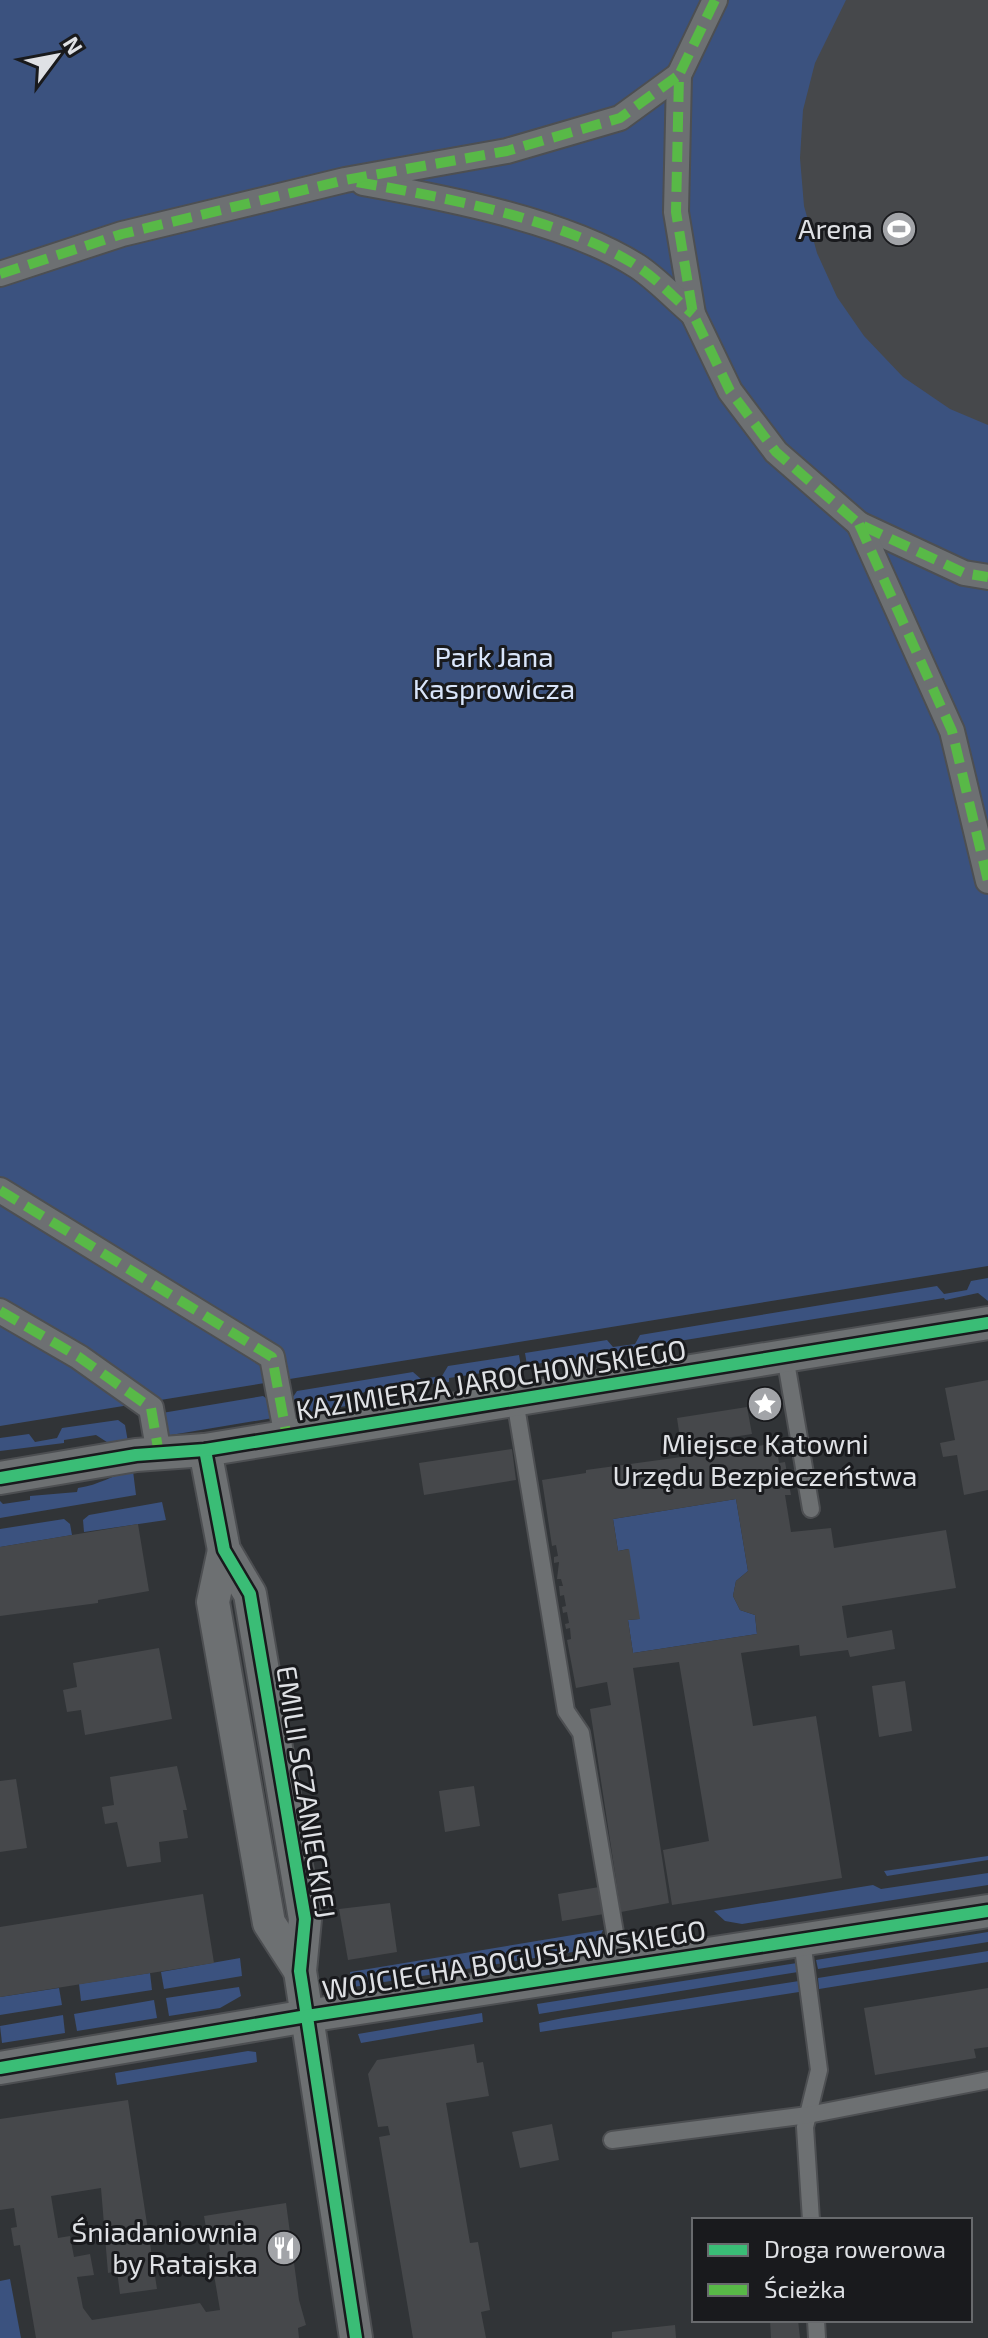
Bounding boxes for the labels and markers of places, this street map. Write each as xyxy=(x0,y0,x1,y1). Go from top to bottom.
sports icon: Arena xyxy=(880,210,918,248)
place label: Arena xyxy=(798,211,873,245)
place icon: Miejsce Katowni Urzędu Bezpieczeństwa xyxy=(746,1385,784,1423)
place label: Miejsce Katowni Urzędu Bezpieczeństwa xyxy=(613,1426,917,1492)
place label: Śniadaniownia by Ratajska xyxy=(72,2214,258,2280)
restaurant icon: Śniadaniownia by Ratajska xyxy=(265,2229,303,2267)

